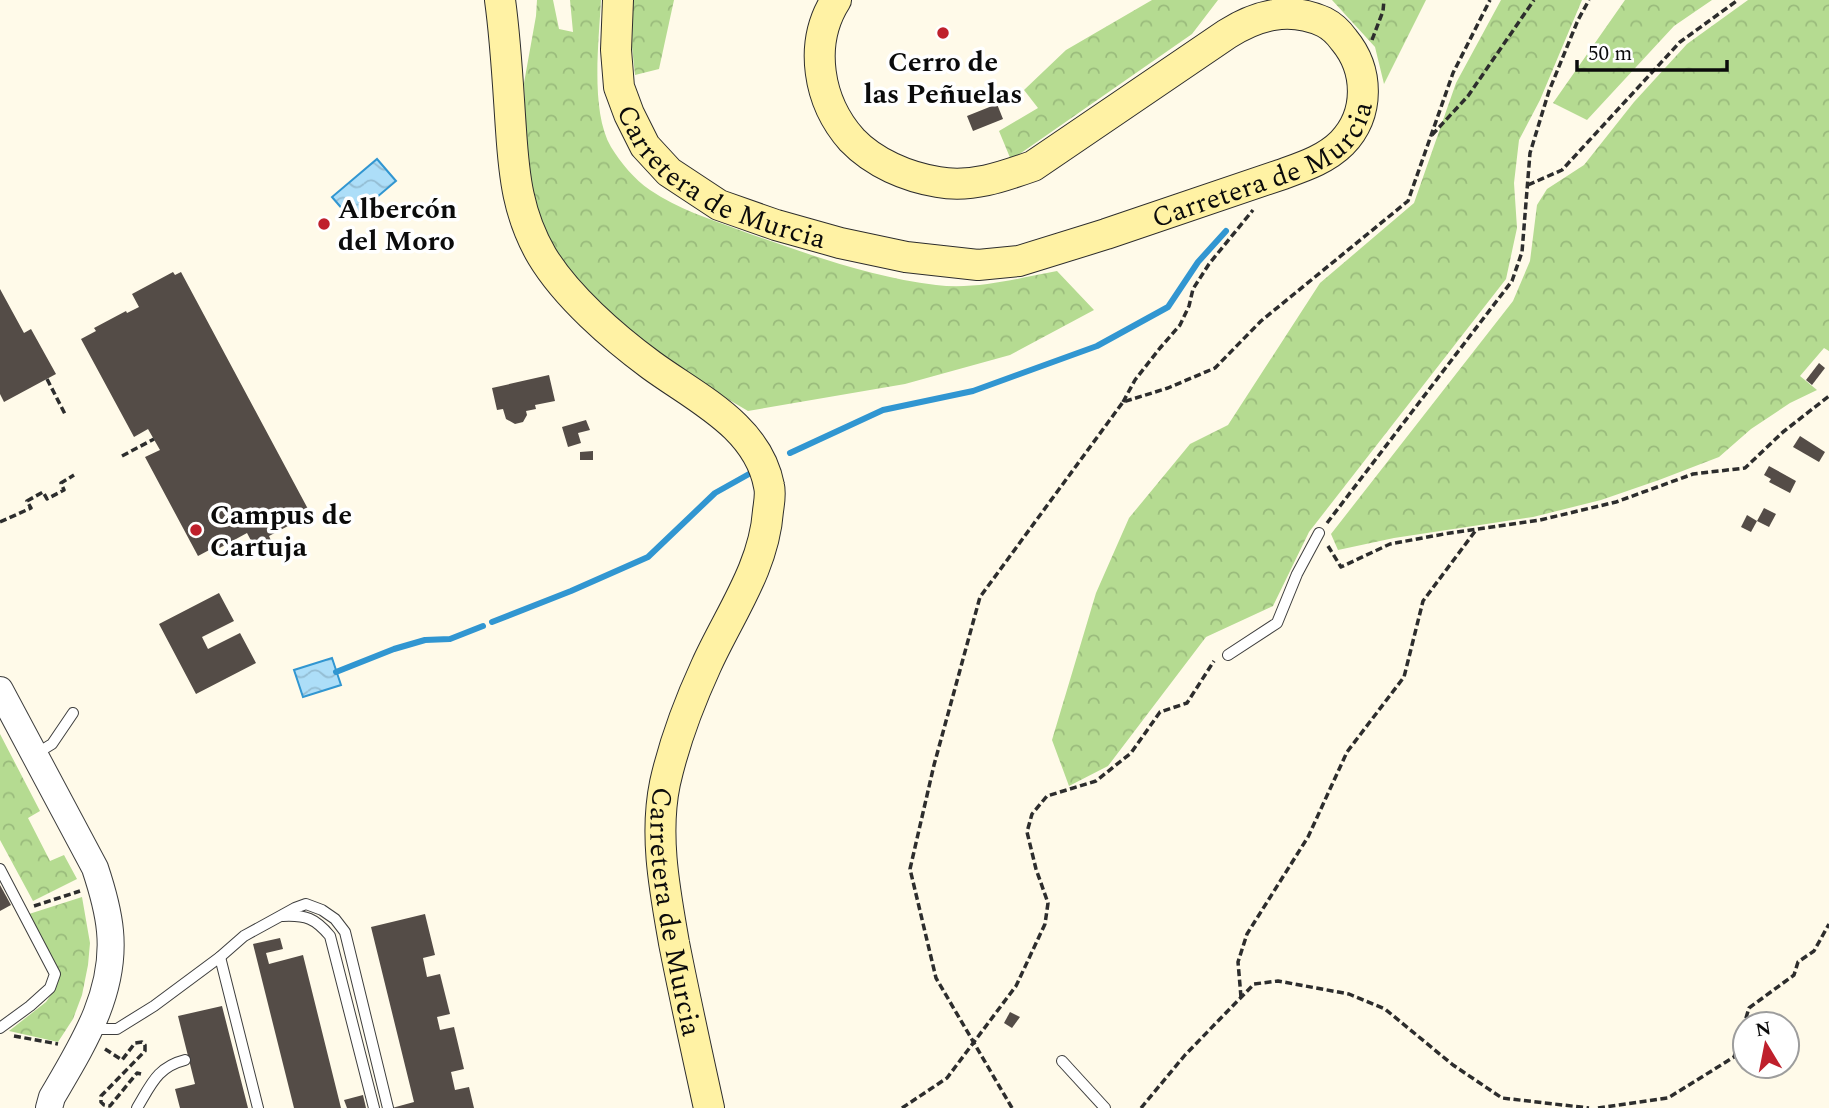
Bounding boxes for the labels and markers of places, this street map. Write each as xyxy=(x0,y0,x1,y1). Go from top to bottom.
marker: Cerro de las Peñuelas xyxy=(935,25,951,41)
place label: Cerro de las Peñuelas xyxy=(864,41,1022,116)
place label: Albercón del Moro xyxy=(338,188,457,263)
marker: Albercón del Moro xyxy=(316,216,332,232)
place label: Campus de Cartuja xyxy=(210,494,352,569)
marker: Campus de Cartuja xyxy=(188,522,204,538)

